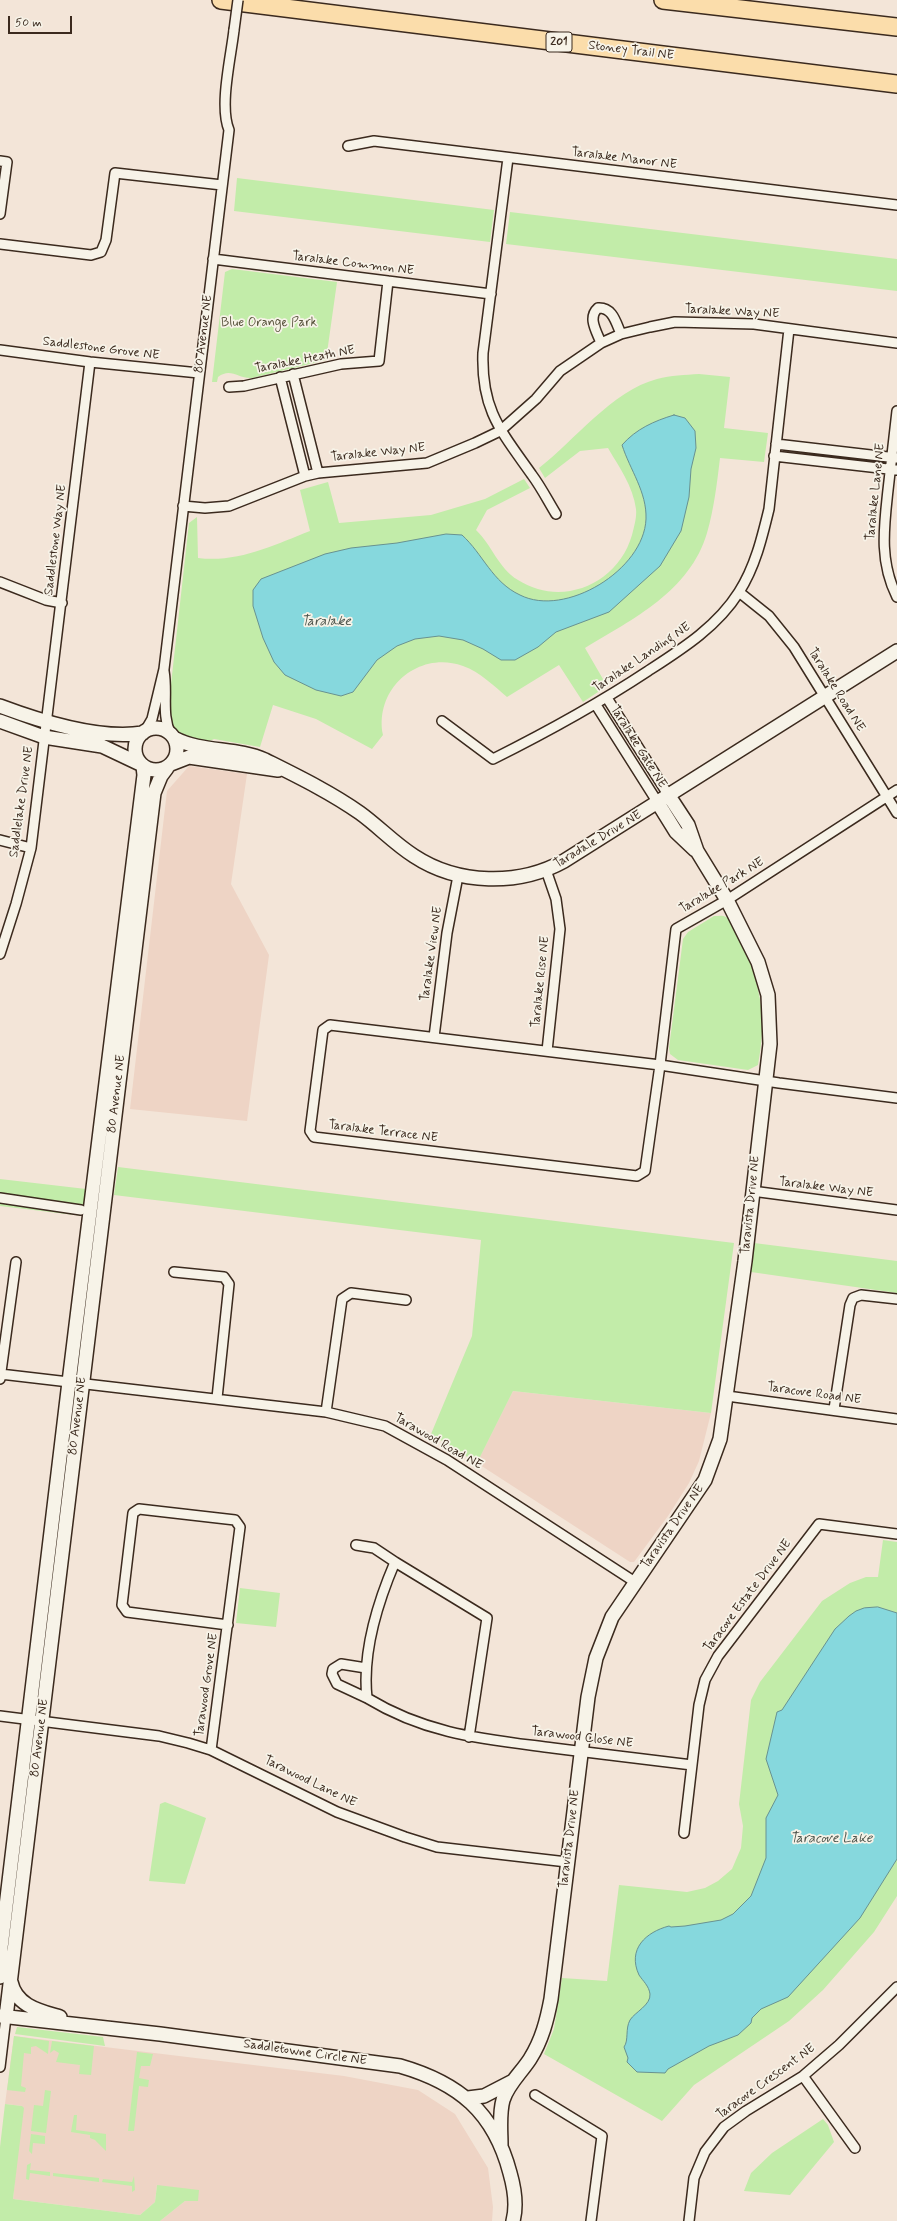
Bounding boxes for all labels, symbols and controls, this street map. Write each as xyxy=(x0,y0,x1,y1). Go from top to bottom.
scale bar xyxy=(10,8,74,34)
text: 50 m xyxy=(15,15,42,31)
road number: 201 xyxy=(546,32,572,52)
street label: Stoney Trail NE xyxy=(587,38,675,64)
street label: Taralake Manor NE xyxy=(570,145,678,173)
street label: Taralake Common NE xyxy=(291,249,415,279)
street label: 80 Avenue NE xyxy=(191,294,217,374)
street label: Taralake Way NE xyxy=(684,302,780,322)
park label: Blue Orange Park xyxy=(221,315,317,331)
street label: Saddlestone Grove NE xyxy=(42,334,160,364)
street label: Taralake Heath NE xyxy=(254,343,356,377)
street label: Taralake Way NE xyxy=(330,440,426,466)
street label: Taralake Lane NE xyxy=(863,443,889,541)
street label: Saddlestone Way NE xyxy=(41,484,71,596)
water label: Taralake xyxy=(301,614,351,630)
street label: Taralake Landing NE xyxy=(590,620,694,696)
street label: Taralake Road NE xyxy=(804,645,868,735)
street label: Taralake Gate NE xyxy=(606,703,670,791)
street label: Saddlelake Drive NE xyxy=(6,745,38,859)
street label: Taradale Drive NE xyxy=(551,808,645,872)
street label: Taralake Park NE xyxy=(677,855,767,917)
street label: Taralake View NE xyxy=(418,906,446,1002)
street label: Taralake Rise NE xyxy=(528,935,554,1029)
street label: 80 Avenue NE xyxy=(104,1054,130,1134)
street label: Taralake Terrace NE xyxy=(327,1118,439,1146)
street label: Taravista Drive NE xyxy=(738,1155,764,1255)
street label: Taralake Way NE xyxy=(778,1174,874,1202)
street label: 80 Avenue NE xyxy=(65,1376,91,1456)
street label: Taracove Road NE xyxy=(766,1380,862,1408)
street label: Tarawood Road NE xyxy=(391,1410,485,1474)
street label: Taravista Drive NE xyxy=(638,1482,708,1572)
street label: Taracove Estate Drive NE xyxy=(701,1537,795,1655)
street label: Tarawood Grove NE xyxy=(192,1632,222,1738)
street label: 80 Avenue NE xyxy=(27,1698,53,1778)
street label: Tarawood Close NE xyxy=(530,1724,634,1752)
street label: Tarawood Lane NE xyxy=(261,1753,359,1811)
street label: Taravista Drive NE xyxy=(556,1789,584,1889)
water label: Taracove Lake xyxy=(790,1831,872,1847)
street label: Saddletowne Circle NE xyxy=(242,2037,368,2069)
street label: Taracove Crescent NE xyxy=(713,2041,819,2123)

